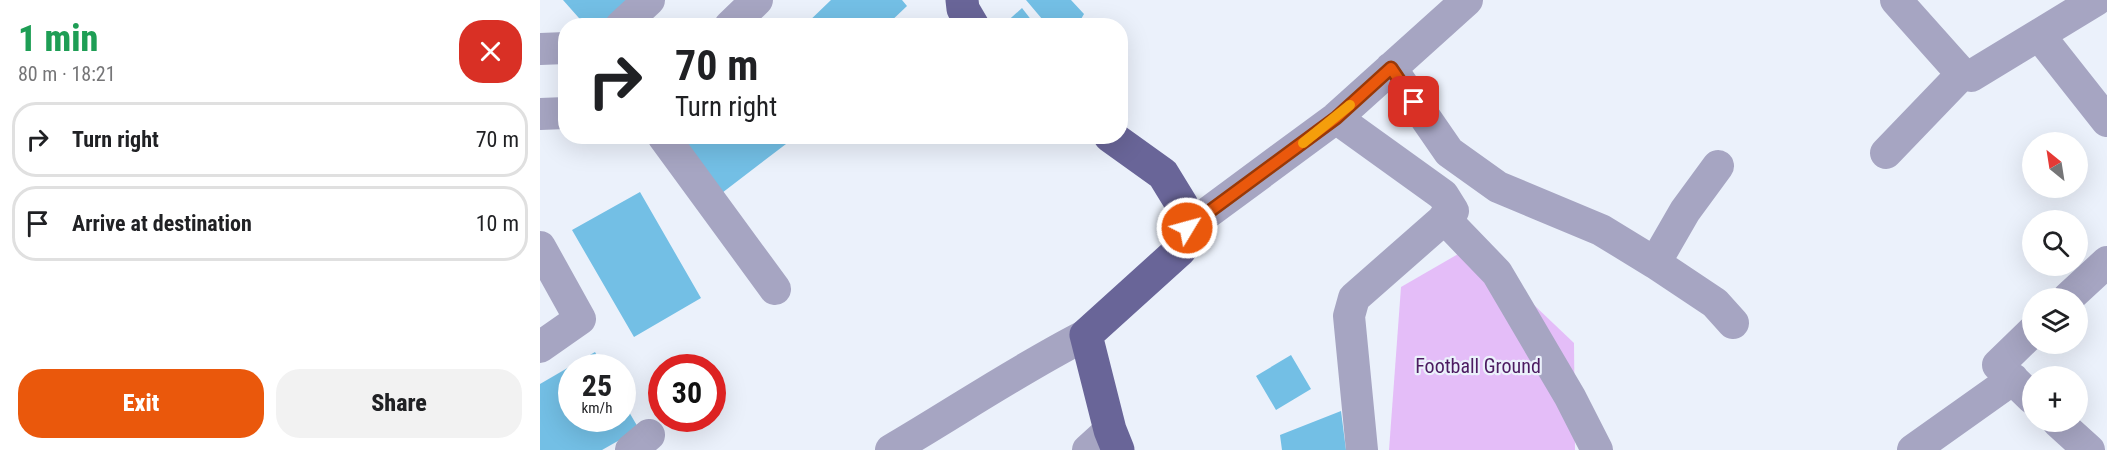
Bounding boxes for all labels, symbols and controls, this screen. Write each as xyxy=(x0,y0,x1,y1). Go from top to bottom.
text: 1 min xyxy=(18,18,98,60)
button: close xyxy=(459,20,522,83)
text: 70 m xyxy=(675,41,758,90)
icon: right xyxy=(576,42,654,120)
text: 80 m · 18:21 xyxy=(18,62,116,86)
pin xyxy=(1388,76,1439,127)
icon: arrive xyxy=(1397,85,1430,118)
text: Turn right xyxy=(675,91,777,123)
icon: right xyxy=(21,123,54,156)
text: Turn right xyxy=(72,127,159,152)
text: 70 m xyxy=(476,127,519,152)
north arrow xyxy=(2022,132,2088,198)
map controls xyxy=(2022,132,2088,432)
position arrow xyxy=(1155,196,1219,260)
icon: arrive xyxy=(21,207,54,240)
button: search xyxy=(2022,210,2088,276)
text: Arrive at destination xyxy=(72,211,252,236)
text: 10 m xyxy=(476,211,519,236)
button: layers xyxy=(2022,288,2088,354)
speed limit sign: 30 xyxy=(648,354,726,432)
park label: Football Ground xyxy=(1415,354,1541,378)
button: + xyxy=(2022,366,2088,432)
text: 25 xyxy=(582,368,612,403)
button: Exit xyxy=(18,369,264,438)
button: Share xyxy=(276,369,522,438)
text: km/h xyxy=(582,399,612,417)

